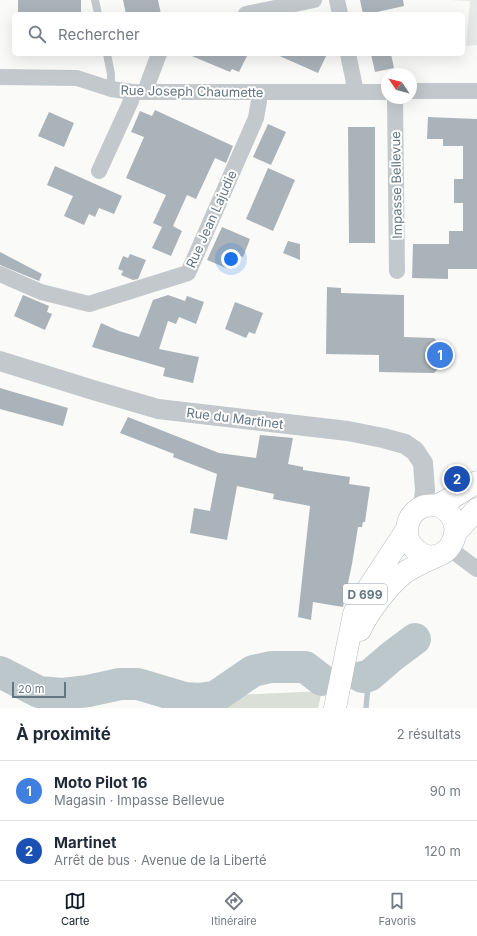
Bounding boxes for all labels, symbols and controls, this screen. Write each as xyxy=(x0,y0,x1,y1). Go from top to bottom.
search box xyxy=(12,12,465,56)
icon: search xyxy=(26,23,48,45)
text: Rechercher xyxy=(58,25,140,44)
north arrow xyxy=(381,68,417,104)
street label: Rue Joseph Chaumette xyxy=(120,82,264,100)
street label: Impasse Bellevue xyxy=(387,131,405,239)
street label: Rue Jean Lajudie xyxy=(182,168,240,270)
your location xyxy=(221,249,241,269)
pin: 1 xyxy=(427,340,453,370)
street label: Rue du Martinet xyxy=(186,404,284,432)
pin: 2 xyxy=(444,464,470,494)
road number: D 699 xyxy=(343,584,387,604)
scale bar xyxy=(12,680,66,699)
text: 20 m xyxy=(18,682,44,696)
text: À proximité xyxy=(16,724,111,744)
text: 2 résultats xyxy=(397,726,461,742)
text: Moto Pilot 16 xyxy=(54,773,148,792)
text: 1 xyxy=(26,783,32,799)
text: 90 m xyxy=(430,783,461,799)
text: Magasin · Impasse Bellevue xyxy=(54,792,225,808)
text: Martinet xyxy=(54,833,116,852)
text: 2 xyxy=(25,843,33,859)
text: 120 m xyxy=(425,843,461,859)
text: Arrêt de bus · Avenue de la Liberté xyxy=(54,852,266,868)
tab: Carte xyxy=(61,890,89,928)
tab: Itinéraire xyxy=(211,890,257,928)
tab: Favoris xyxy=(379,890,416,928)

